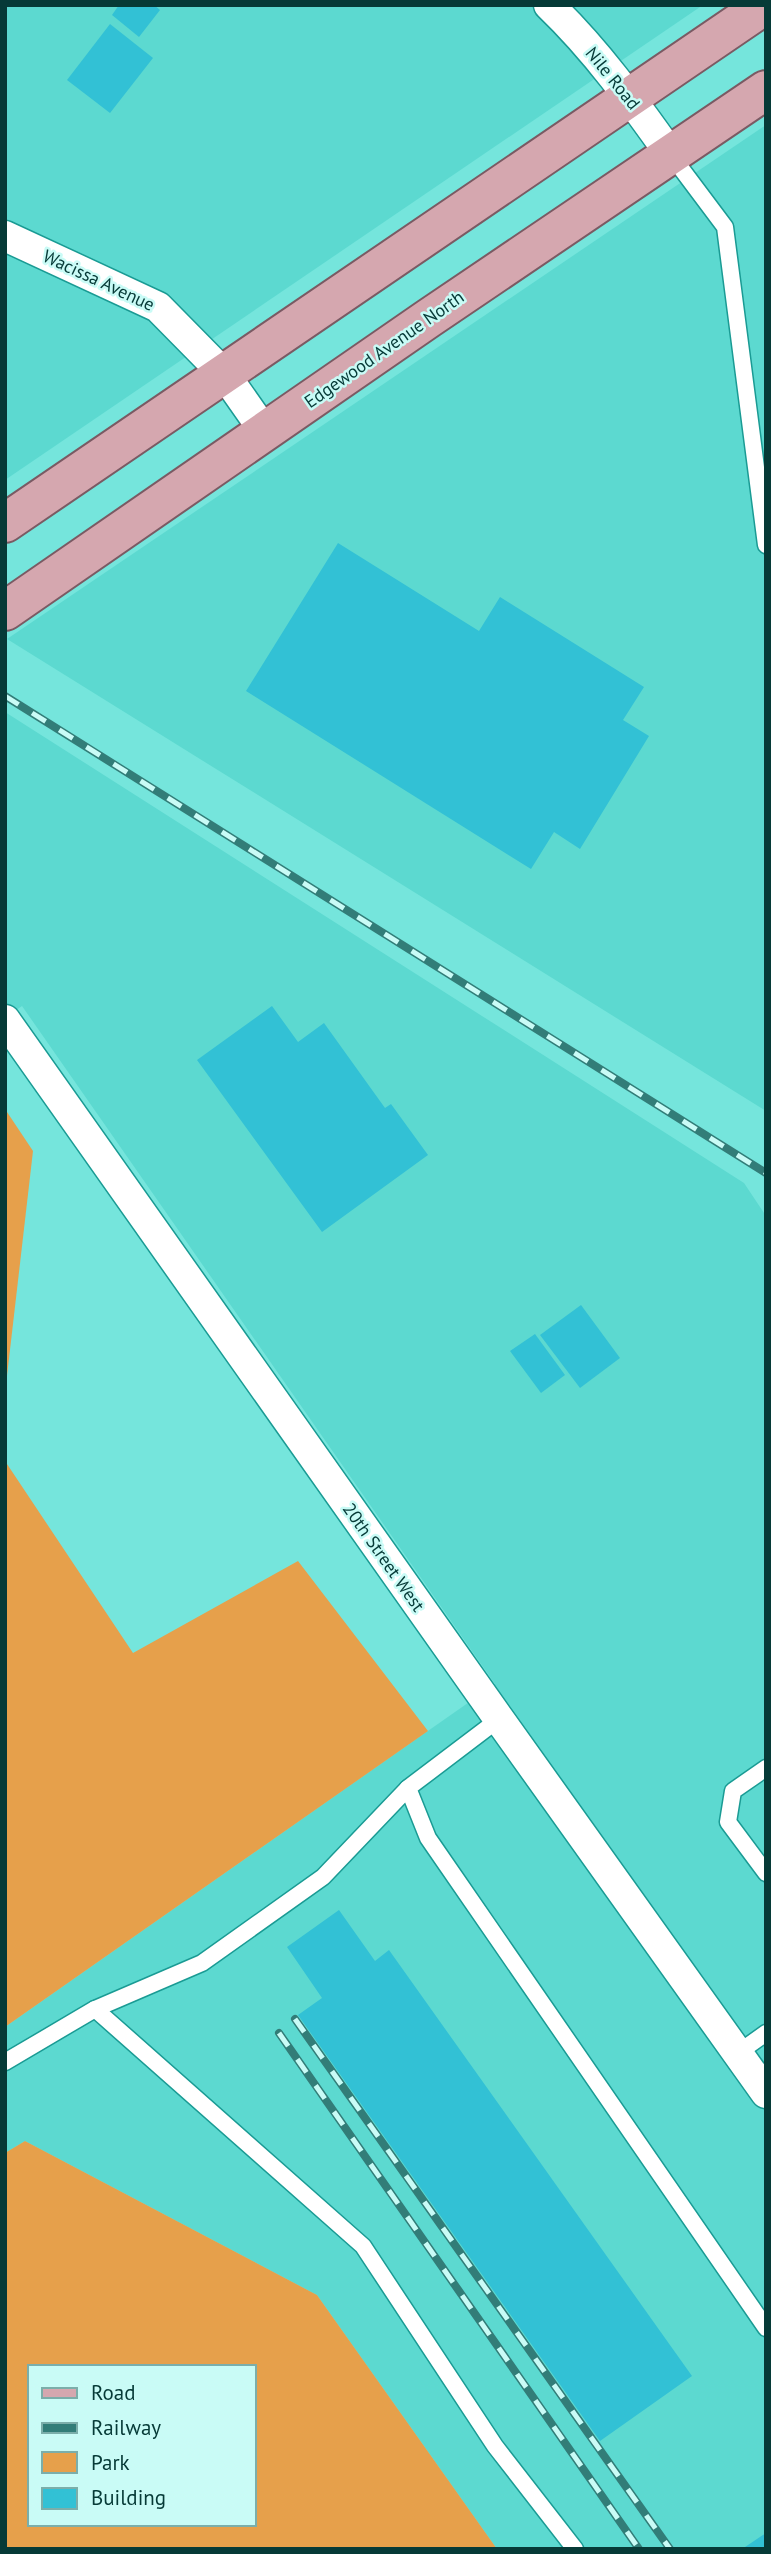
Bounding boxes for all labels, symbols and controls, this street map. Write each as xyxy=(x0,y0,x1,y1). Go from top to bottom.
street label: Nile Road xyxy=(581,42,645,114)
street label: Wacissa Avenue xyxy=(39,244,159,316)
street label: Edgewood Avenue North xyxy=(300,285,468,413)
street label: 20th Street West xyxy=(338,1498,430,1616)
legend xyxy=(28,2365,256,2526)
text: Road xyxy=(91,2379,135,2406)
text: Railway xyxy=(91,2414,161,2441)
text: Park xyxy=(91,2449,130,2476)
text: Building xyxy=(91,2484,166,2511)

